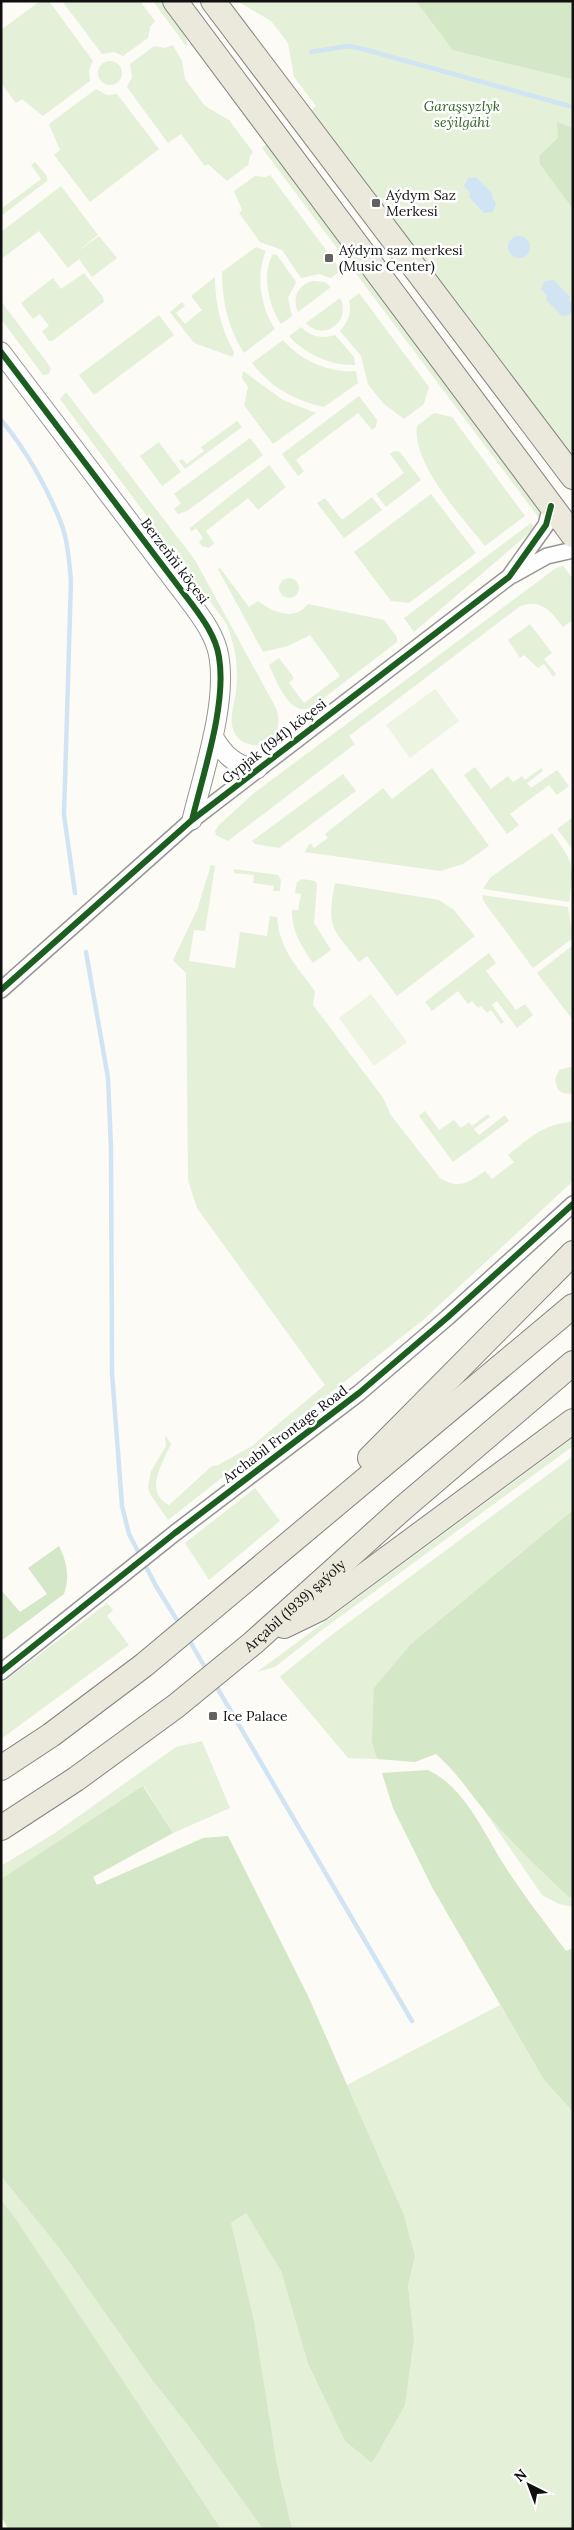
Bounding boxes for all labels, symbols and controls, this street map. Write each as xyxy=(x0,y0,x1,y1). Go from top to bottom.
park label: Garaşsyzlyk seýilgähi xyxy=(424,97,500,131)
place label: Aýdym Saz Merkesi xyxy=(385,186,456,220)
marker: Aýdym Saz Merkesi xyxy=(370,197,382,209)
place label: Aýdym saz merkesi (Music Center) xyxy=(338,241,463,275)
marker: Aýdym saz merkesi (Music Center) xyxy=(323,252,335,264)
street label: Berzeňňi köçesi xyxy=(137,515,213,607)
street label: Gypjak (1941) köçesi xyxy=(218,695,330,787)
street label: Archabil Frontage Road xyxy=(218,1381,351,1487)
street label: Arçabil (1939) şaýoly xyxy=(240,1555,350,1656)
place label: Ice Palace xyxy=(223,1707,288,1725)
marker: Ice Palace xyxy=(207,1710,219,1722)
north arrow xyxy=(504,2460,554,2510)
text: N xyxy=(510,2465,530,2486)

